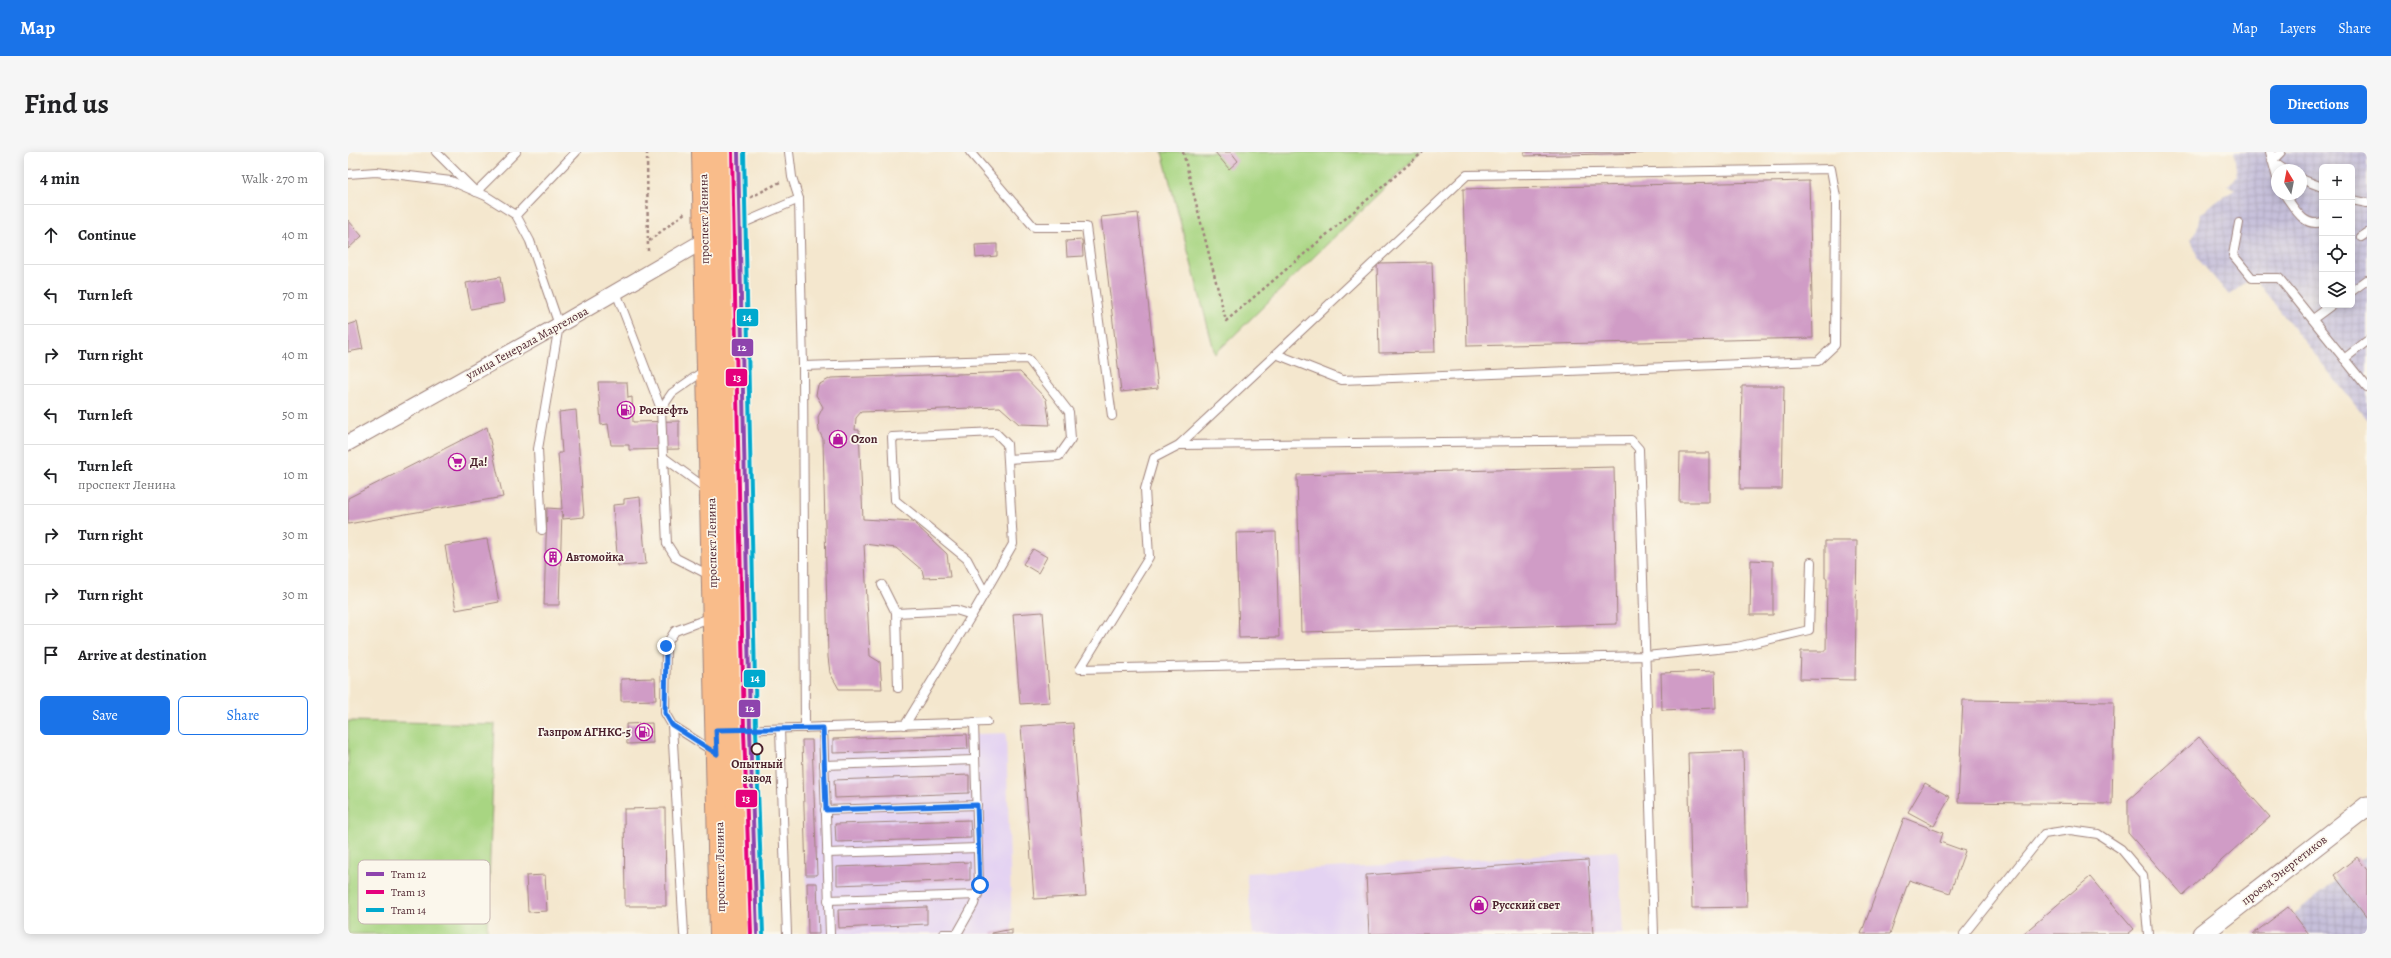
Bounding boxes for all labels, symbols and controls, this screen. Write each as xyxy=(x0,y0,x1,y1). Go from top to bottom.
text: Map xyxy=(20,15,55,41)
text: Map xyxy=(2232,19,2258,38)
text: Layers xyxy=(2280,19,2316,38)
text: Share xyxy=(2338,19,2371,38)
text: Find us xyxy=(24,85,109,123)
button: Directions xyxy=(2270,85,2367,124)
north arrow xyxy=(2271,164,2307,200)
map controls xyxy=(2319,164,2355,308)
button: + xyxy=(2319,164,2355,200)
text: 4 min xyxy=(40,167,80,190)
text: Walk · 270 m xyxy=(242,170,308,187)
street label: проспект Ленина xyxy=(695,173,713,264)
button: − xyxy=(2319,200,2355,236)
icon: ahead xyxy=(40,224,62,246)
text: Continue xyxy=(78,225,136,245)
text: 40 m xyxy=(282,226,308,243)
button: locate xyxy=(2319,236,2355,272)
button: layers xyxy=(2319,272,2355,308)
icon: left xyxy=(40,284,62,306)
text: Turn left xyxy=(78,285,133,305)
text: 70 m xyxy=(282,286,308,303)
street label: улица Генерала Маргелова xyxy=(462,302,591,384)
line badge: 14 xyxy=(736,308,759,327)
text: 14 xyxy=(742,310,752,325)
line badge: 12 xyxy=(731,338,754,357)
text: 12 xyxy=(737,340,747,355)
icon: right xyxy=(40,344,62,366)
text: Turn right xyxy=(78,345,143,365)
text: 40 m xyxy=(282,346,308,363)
line badge: 13 xyxy=(725,368,748,387)
text: 13 xyxy=(733,370,742,385)
fuel station icon: Роснефть xyxy=(616,400,636,420)
place label: Роснефть xyxy=(639,402,689,418)
icon: left xyxy=(40,404,62,426)
text: Turn left xyxy=(78,405,133,425)
text: 50 m xyxy=(282,406,308,423)
shop icon: Ozon xyxy=(828,429,848,449)
place label: Ozon xyxy=(851,431,878,447)
supermarket icon: Да! xyxy=(447,452,467,472)
place label: Да! xyxy=(470,454,487,470)
text: Turn left xyxy=(78,456,133,476)
icon: left xyxy=(40,464,62,486)
text: 10 m xyxy=(283,466,308,483)
text: проспект Ленина xyxy=(78,476,176,493)
street label: проспект Ленина xyxy=(703,497,721,588)
icon: right xyxy=(40,524,62,546)
text: Turn right xyxy=(78,525,143,545)
text: 30 m xyxy=(282,526,308,543)
building icon: Автомойка xyxy=(543,547,563,567)
place label: Автомойка xyxy=(565,549,624,565)
icon: right xyxy=(40,584,62,606)
text: Turn right xyxy=(78,585,143,605)
text: 30 m xyxy=(282,586,308,603)
route end xyxy=(657,637,675,655)
icon: arrive xyxy=(40,644,62,666)
text: Arrive at destination xyxy=(78,645,207,665)
line badge: 14 xyxy=(743,669,766,688)
text: 14 xyxy=(750,671,760,686)
button: Save xyxy=(40,696,170,735)
button: Share xyxy=(178,696,308,735)
line badge: 12 xyxy=(738,699,761,718)
text: 12 xyxy=(745,701,755,716)
fuel station icon: Газпром АГНКС-5 xyxy=(634,722,654,742)
place label: Газпром АГНКС-5 xyxy=(538,724,631,740)
marker: Опытный завод xyxy=(750,742,764,756)
place label: Опытный завод xyxy=(731,756,783,786)
line badge: 13 xyxy=(735,789,758,808)
text: 13 xyxy=(742,791,751,806)
street label: проспект Ленина xyxy=(711,821,729,912)
street label: проезд Энергетиков xyxy=(2238,831,2330,909)
legend xyxy=(358,860,490,924)
text: Tram 12 xyxy=(391,867,426,882)
route start xyxy=(971,876,989,894)
text: Tram 13 xyxy=(391,885,426,900)
shop icon: Русский свет xyxy=(1469,895,1489,915)
place label: Русский свет xyxy=(1492,897,1560,913)
text: Tram 14 xyxy=(391,903,426,918)

